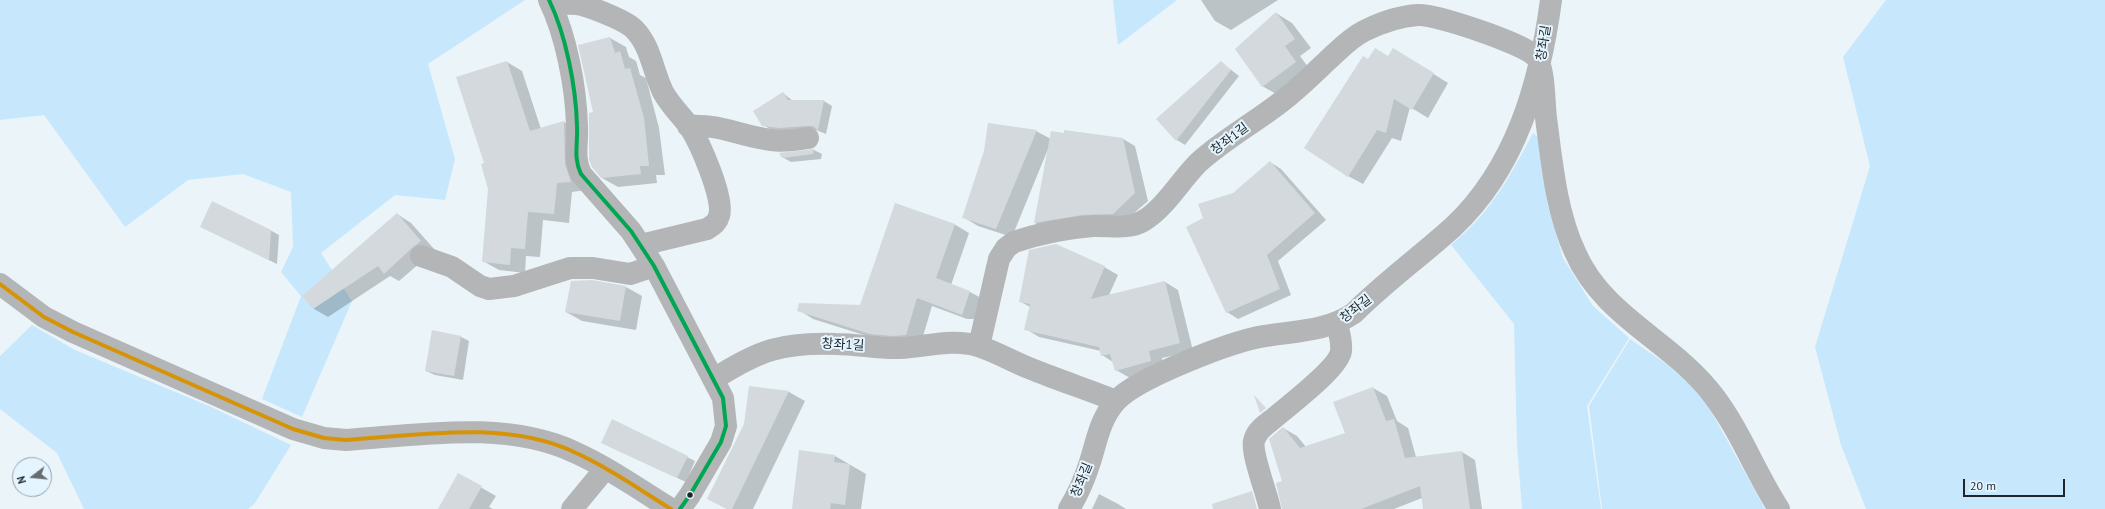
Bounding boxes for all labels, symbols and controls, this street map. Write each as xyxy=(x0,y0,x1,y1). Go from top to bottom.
street label: 창좌길 xyxy=(1533,24,1555,62)
street label: 창좌1길 xyxy=(1208,120,1252,158)
street label: 창좌길 xyxy=(1337,292,1375,326)
street label: 창좌1길 xyxy=(821,336,865,354)
north arrow xyxy=(12,457,52,497)
street label: 창좌길 xyxy=(1068,460,1096,500)
scale bar xyxy=(1965,471,2067,497)
text: N xyxy=(14,475,29,485)
text: 20 m xyxy=(1970,478,1996,493)
unlabelled marker xyxy=(685,490,695,500)

